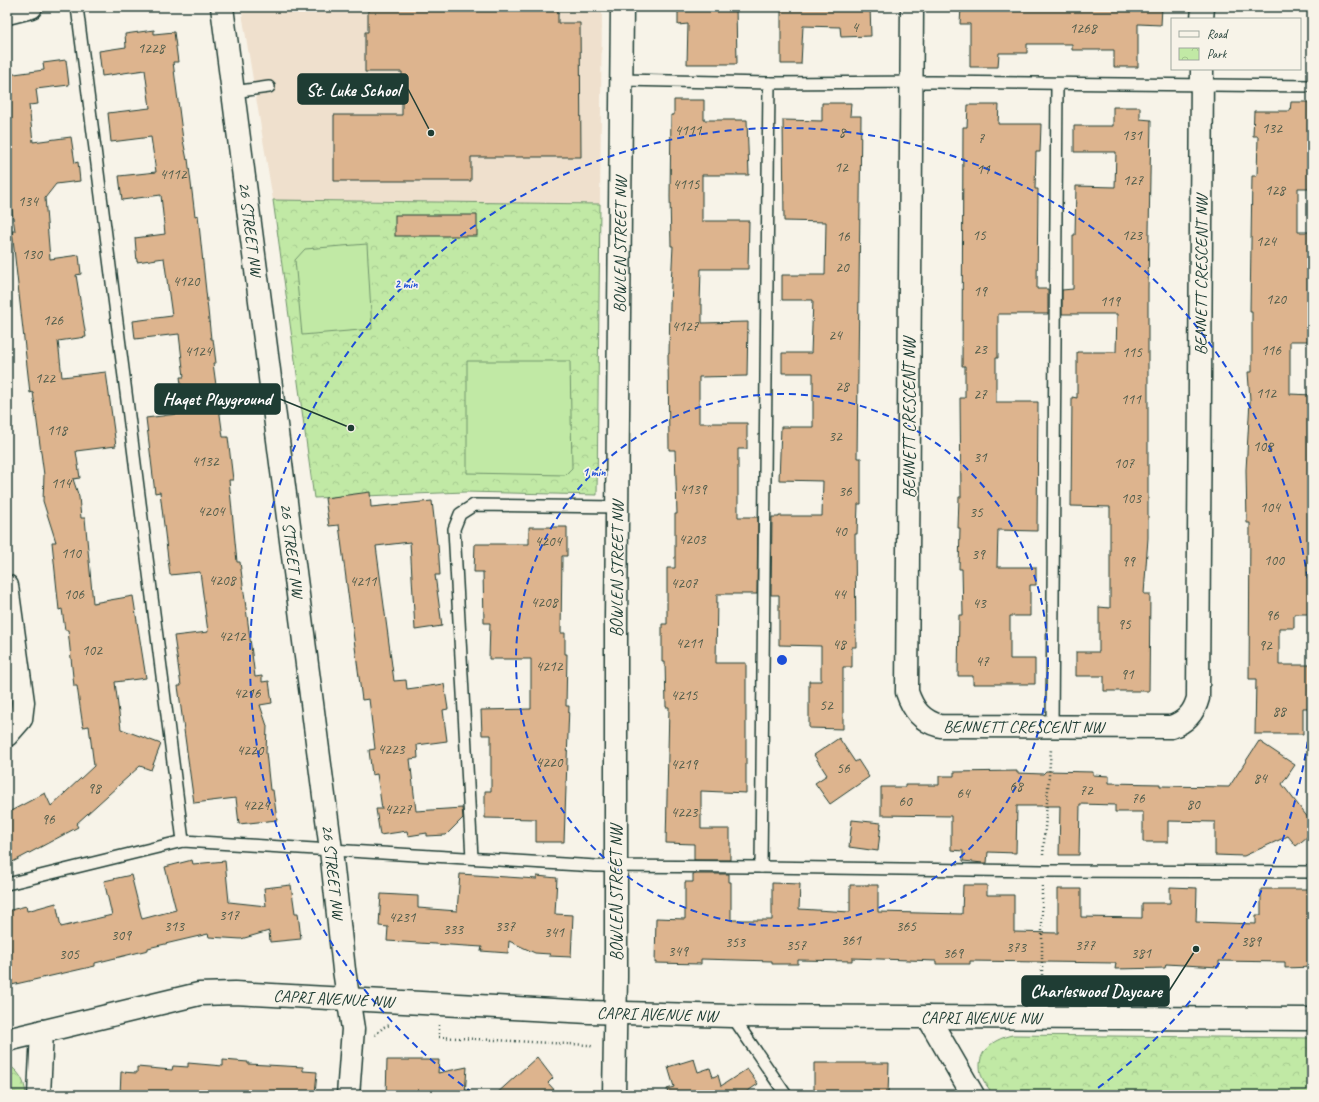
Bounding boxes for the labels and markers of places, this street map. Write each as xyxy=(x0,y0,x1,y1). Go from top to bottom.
callout: St. Luke School xyxy=(298,74,408,104)
callout: Haqet Playground xyxy=(155,384,280,414)
centre of rings xyxy=(775,653,789,667)
callout: Charleswood Daycare xyxy=(1022,976,1169,1006)

